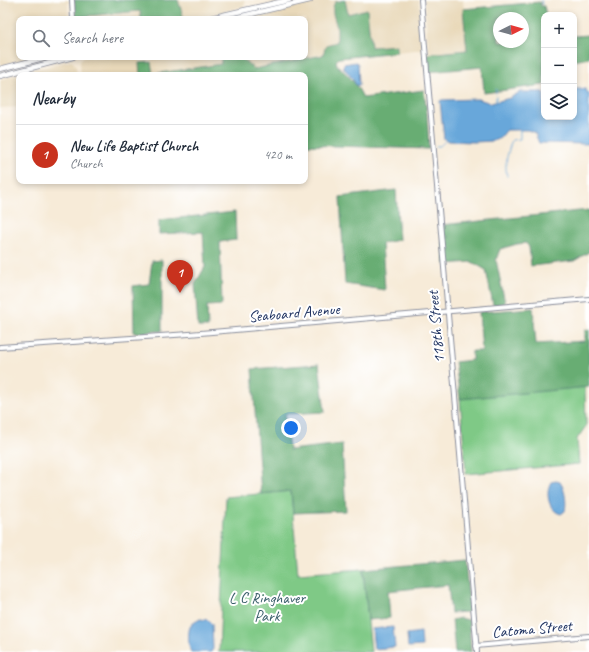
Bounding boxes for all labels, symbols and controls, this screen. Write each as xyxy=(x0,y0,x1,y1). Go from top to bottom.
north arrow xyxy=(493,12,529,48)
map controls xyxy=(541,12,577,120)
button: + xyxy=(541,12,577,48)
search box xyxy=(16,16,308,60)
icon: search xyxy=(30,27,52,49)
text: Search here xyxy=(62,29,123,48)
button: − xyxy=(541,48,577,84)
button: layers xyxy=(541,84,577,120)
text: Nearby xyxy=(32,88,75,109)
text: New Life Baptist Church xyxy=(70,137,198,156)
text: 1 xyxy=(42,147,48,163)
text: 420 m xyxy=(264,147,292,163)
text: Church xyxy=(70,156,103,172)
pin: 1 xyxy=(167,260,193,293)
street label: 118th Street xyxy=(423,288,449,364)
street label: Seaboard Avenue xyxy=(248,299,342,327)
your location xyxy=(281,418,301,438)
park label: L C Ringhaver Park xyxy=(229,588,306,626)
street label: Catoma Street xyxy=(491,615,575,642)

